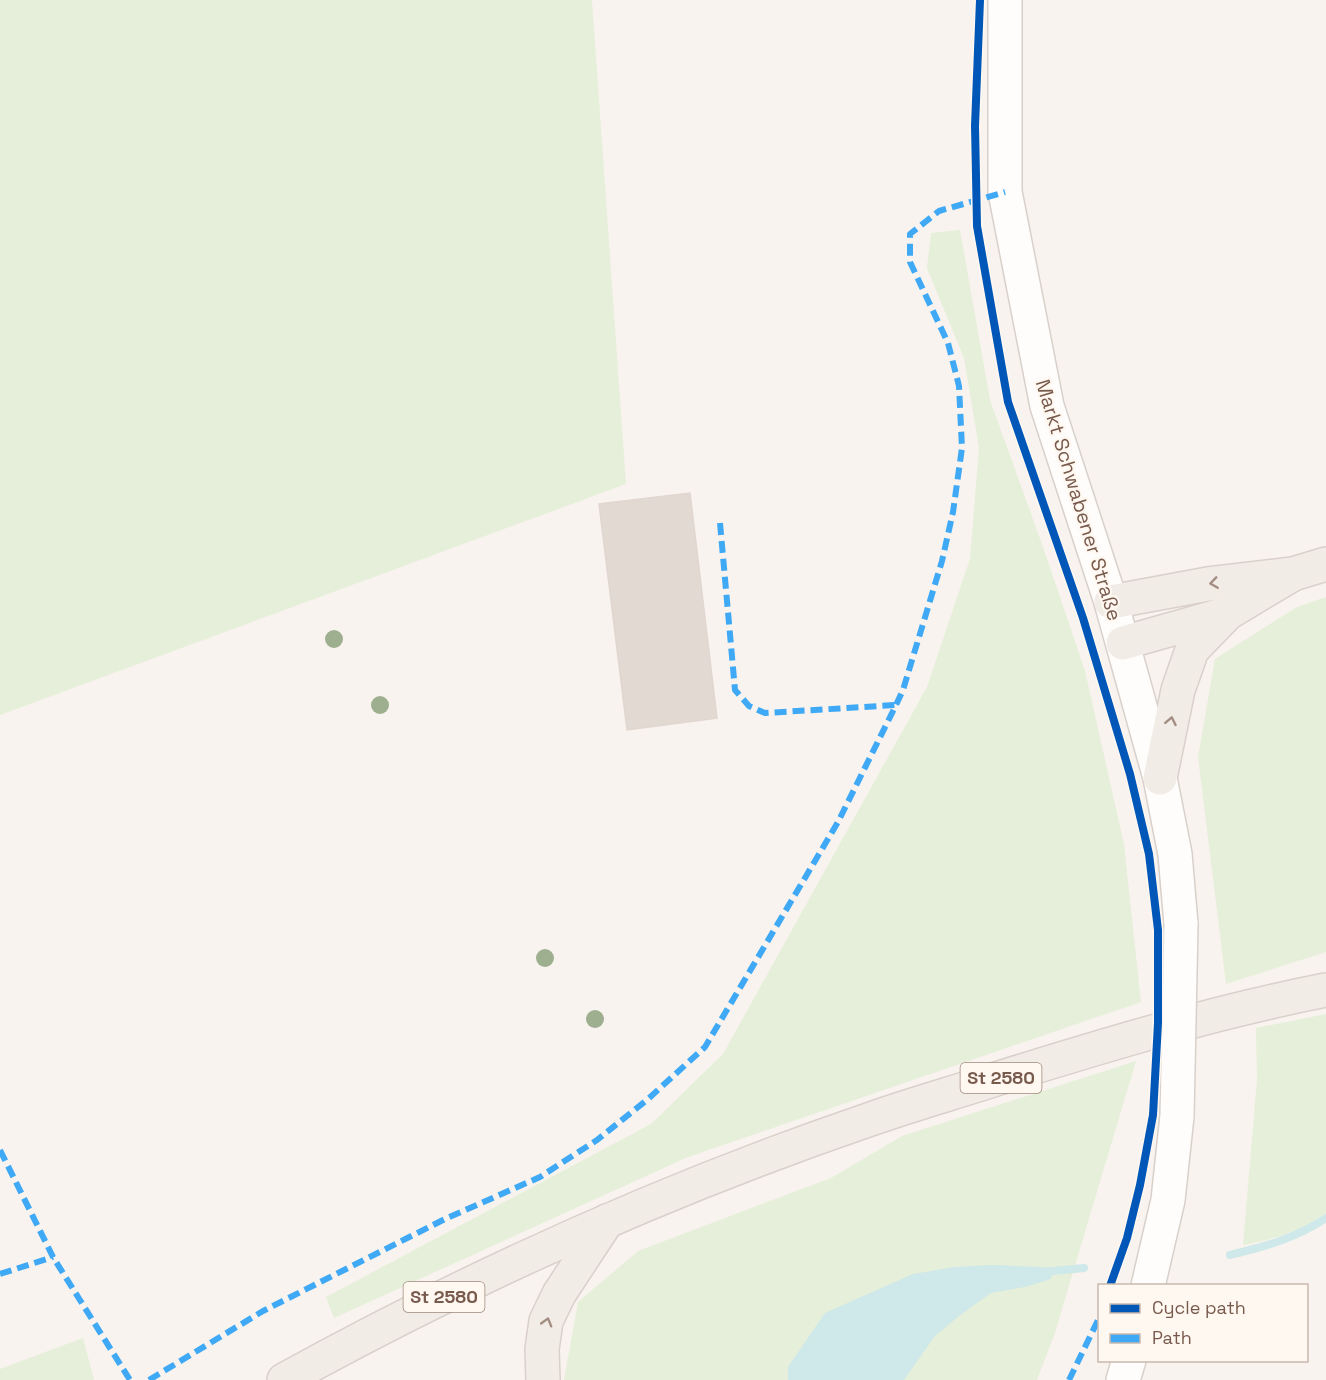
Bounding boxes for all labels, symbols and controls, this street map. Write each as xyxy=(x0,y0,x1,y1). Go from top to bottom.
street label: Markt Schwabener Straße xyxy=(1030,376,1128,624)
one-way arrow xyxy=(1210,577,1219,589)
one-way arrow xyxy=(1164,716,1177,726)
road number: St 2580 xyxy=(960,1063,1042,1093)
road number: St 2580 xyxy=(404,1282,484,1312)
legend xyxy=(1098,1284,1308,1362)
text: Cycle path xyxy=(1152,1296,1246,1319)
one-way arrow xyxy=(540,1317,553,1327)
text: Path xyxy=(1152,1326,1192,1349)

